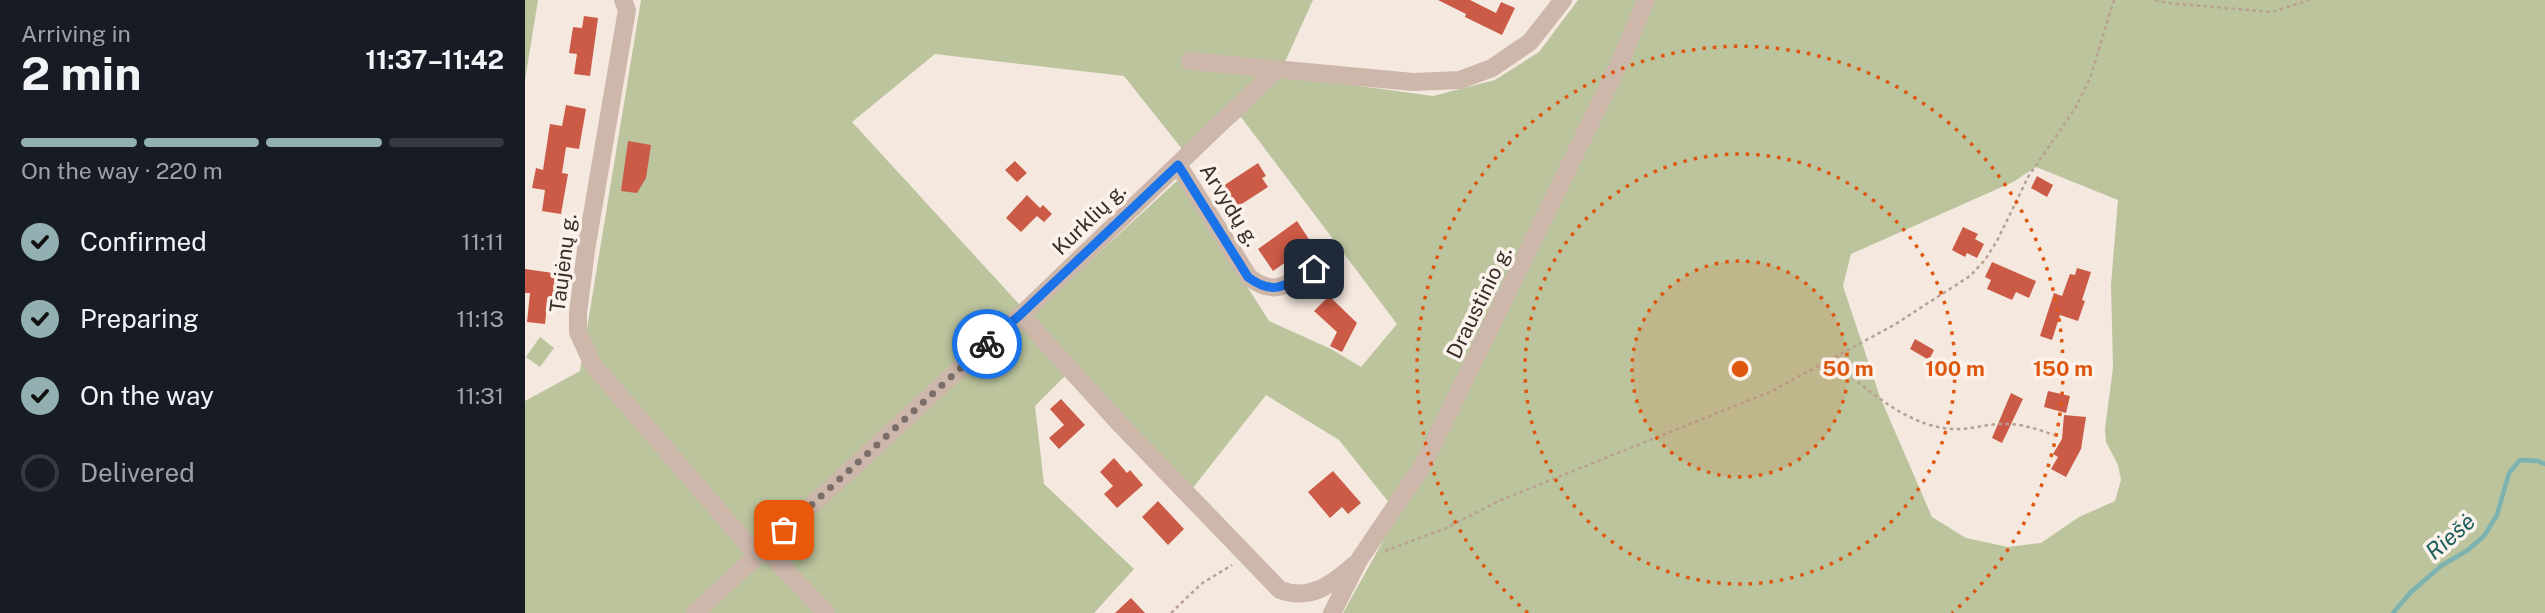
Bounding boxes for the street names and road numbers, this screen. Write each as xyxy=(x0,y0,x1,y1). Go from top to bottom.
street label: Arvydų g. xyxy=(1195,159,1265,251)
street label: Kurklių g. xyxy=(1047,178,1131,260)
street label: Taujėnų g. xyxy=(545,212,581,314)
street label: Draustinio g. xyxy=(1441,242,1517,362)

